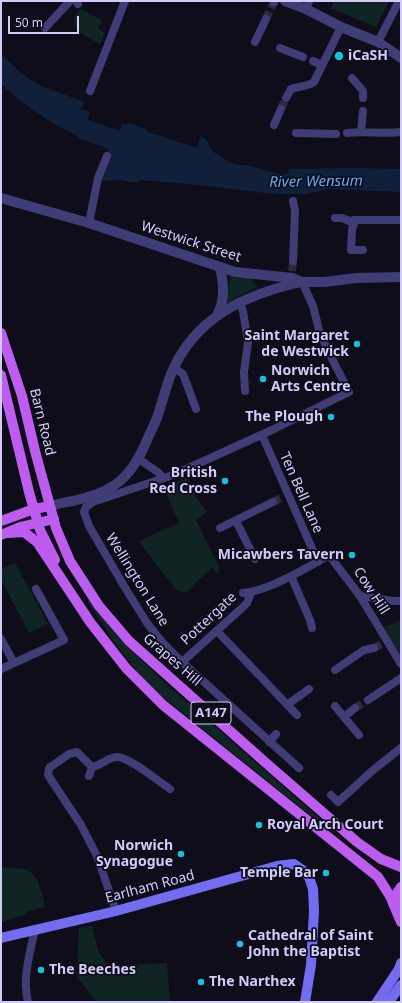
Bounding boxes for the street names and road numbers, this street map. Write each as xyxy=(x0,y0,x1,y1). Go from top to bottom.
street label: Westwick Street xyxy=(139,218,243,266)
street label: Barn Road xyxy=(26,387,58,457)
street label: Ten Bell Lane xyxy=(276,450,326,536)
street label: Wellington Lane xyxy=(102,530,172,630)
street label: Cow Hill xyxy=(350,564,392,618)
street label: Pottergate xyxy=(178,589,240,649)
street label: Grapes Hill xyxy=(139,630,205,690)
road number: A147 xyxy=(191,702,231,724)
street label: Earlham Road xyxy=(103,867,197,907)

